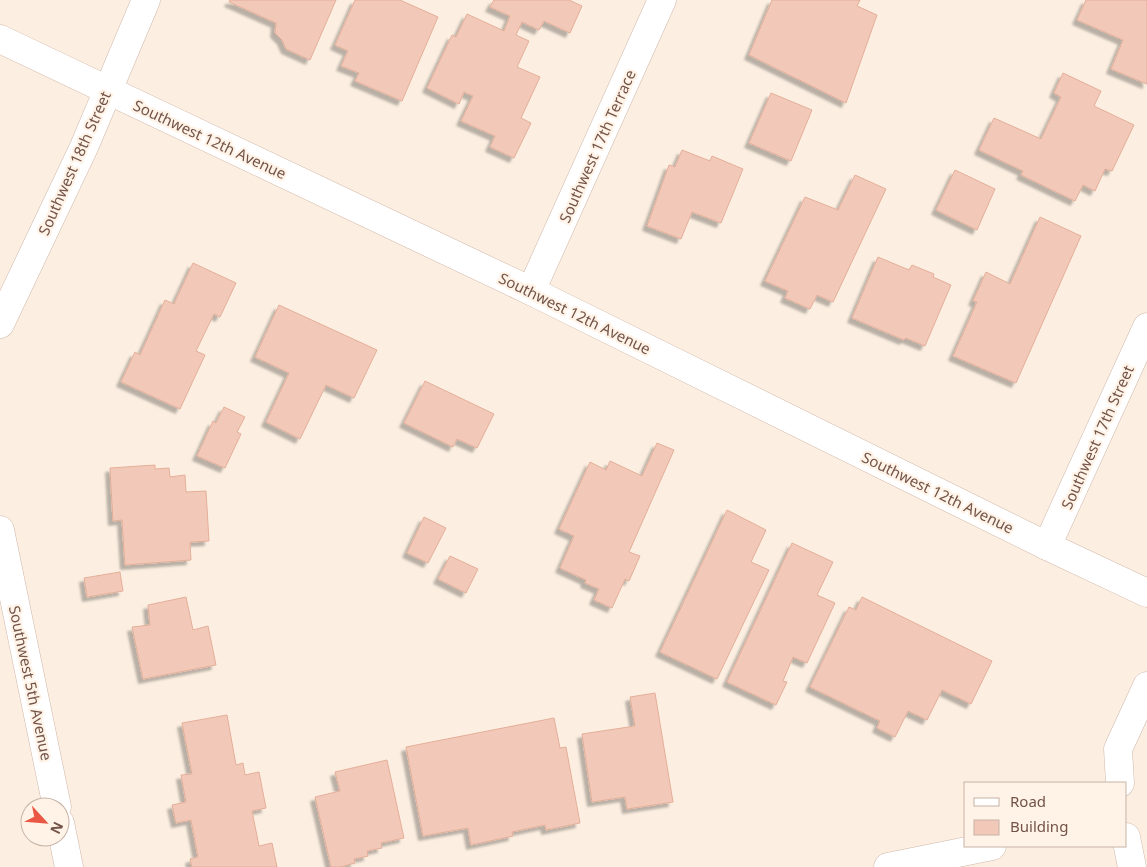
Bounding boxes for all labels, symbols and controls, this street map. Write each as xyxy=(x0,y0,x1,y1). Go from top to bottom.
street label: Southwest 17th Terrace xyxy=(554,66,640,226)
street label: Southwest 18th Street xyxy=(33,87,115,238)
street label: Southwest 12th Avenue xyxy=(130,95,290,183)
street label: Southwest 12th Avenue xyxy=(496,268,654,358)
street label: Southwest 17th Street xyxy=(1056,361,1138,512)
street label: Southwest 12th Avenue xyxy=(859,447,1017,537)
street label: Southwest 5th Avenue xyxy=(5,604,57,762)
legend xyxy=(964,782,1127,847)
text: Road xyxy=(1010,791,1046,811)
north arrow xyxy=(20,797,70,847)
text: Building xyxy=(1010,816,1068,836)
text: N xyxy=(46,819,68,837)

